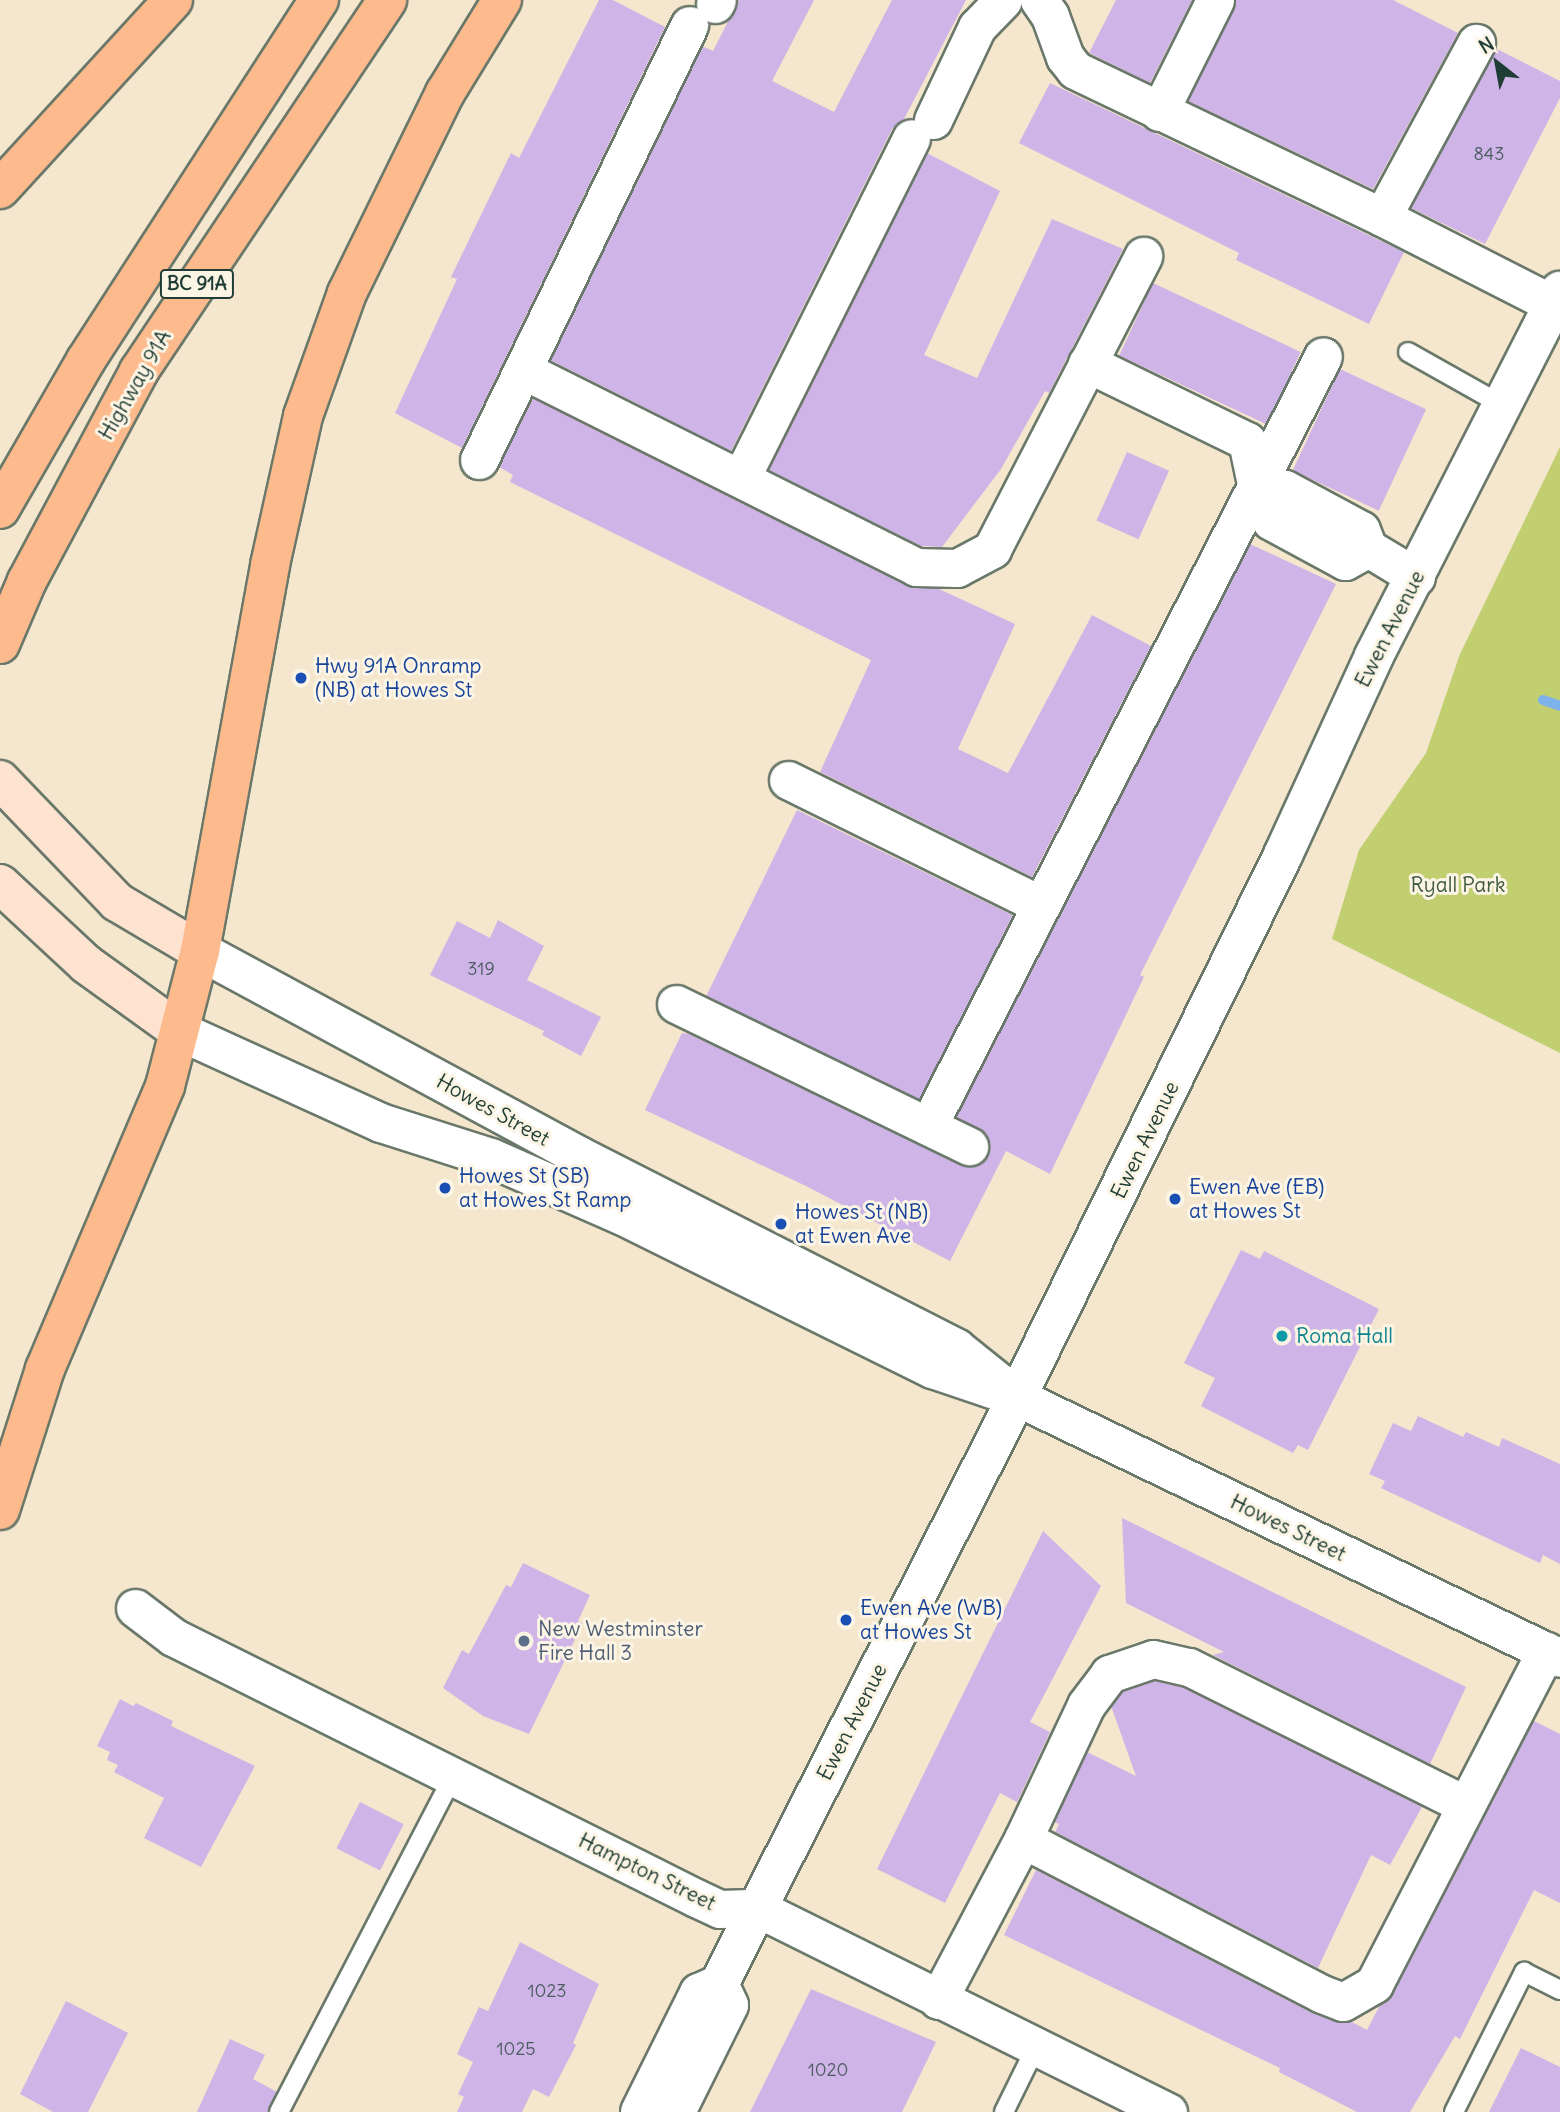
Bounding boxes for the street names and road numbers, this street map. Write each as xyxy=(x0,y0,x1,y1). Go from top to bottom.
road number: BC 91A xyxy=(158,268,235,300)
street label: Highway 91A xyxy=(93,326,177,444)
street label: Ewen Avenue xyxy=(1350,566,1430,692)
street label: Howes Street xyxy=(432,1069,554,1151)
street label: Ewen Avenue xyxy=(1106,1077,1184,1203)
street label: Howes Street xyxy=(1226,1489,1350,1567)
street label: Ewen Avenue xyxy=(812,1659,892,1785)
street label: Hampton Street xyxy=(574,1828,720,1916)

